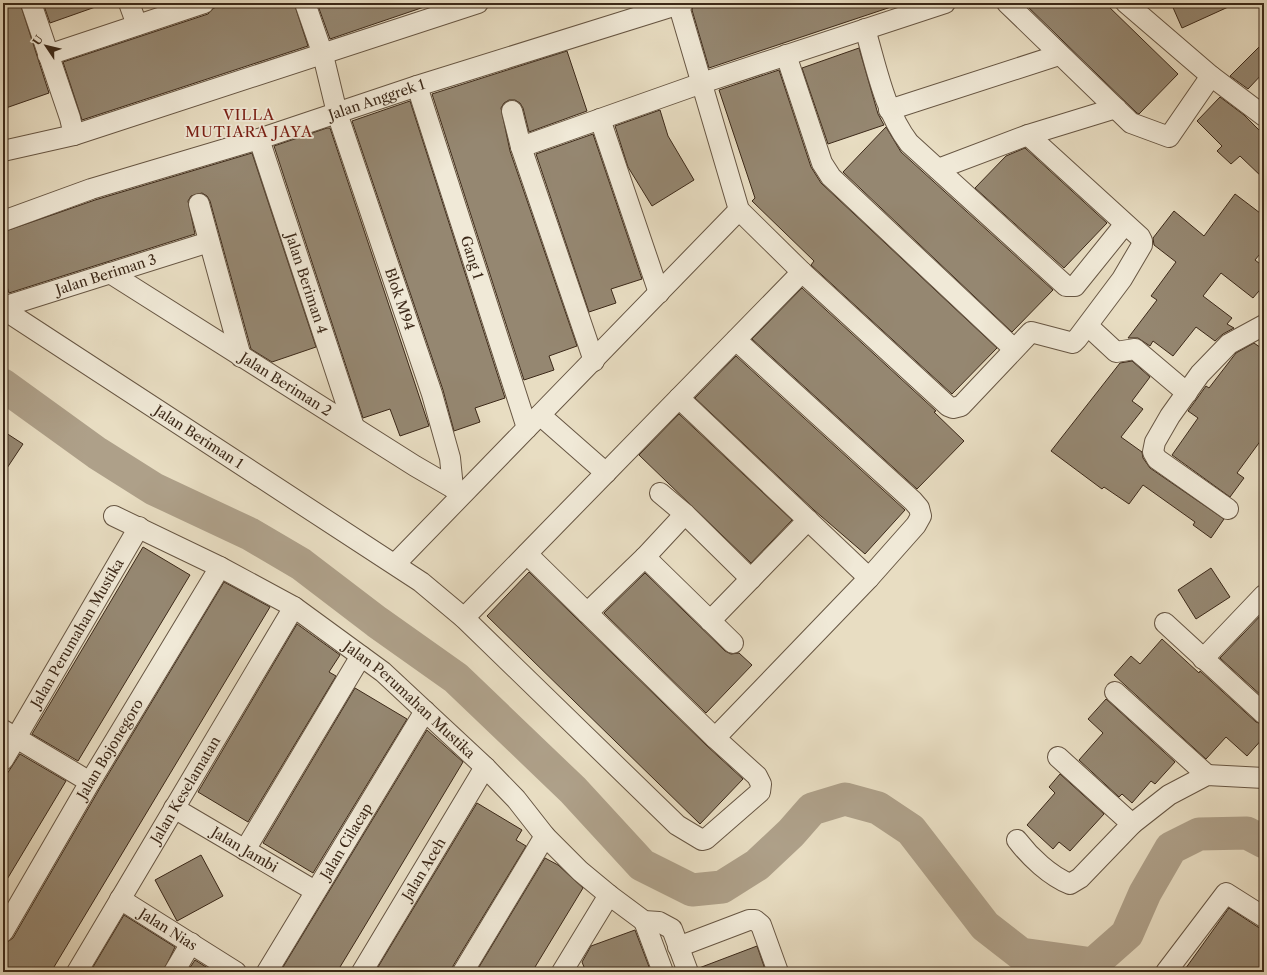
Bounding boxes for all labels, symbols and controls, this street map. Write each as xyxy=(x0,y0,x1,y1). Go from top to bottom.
north arrow xyxy=(26,26,66,66)
text: U xyxy=(30,33,46,48)
street label: Jalan Anggrek 1 xyxy=(324,75,427,125)
district label: VILLA MUTIARA JAYA xyxy=(185,105,313,141)
street label: Jalan Beriman 4 xyxy=(281,229,332,336)
street label: Gang 1 xyxy=(457,233,488,281)
street label: Jalan Beriman 3 xyxy=(51,250,159,299)
street label: Blok M94 xyxy=(381,266,419,332)
street label: Jalan Beriman 2 xyxy=(235,347,335,420)
street label: Jalan Beriman 1 xyxy=(149,400,247,473)
street label: Jalan Perumahan Mustika xyxy=(26,555,128,713)
street label: Jalan Perumahan Mustika xyxy=(338,636,479,763)
street label: Jalan Bojonegoro xyxy=(72,696,147,804)
street label: Jalan Keselamatan xyxy=(145,733,224,848)
street label: Jalan Cilacap xyxy=(315,800,376,884)
street label: Jalan Jambi xyxy=(206,822,281,876)
street label: Jalan Aceh xyxy=(397,834,450,905)
street label: Jalan Nias xyxy=(134,903,201,954)

